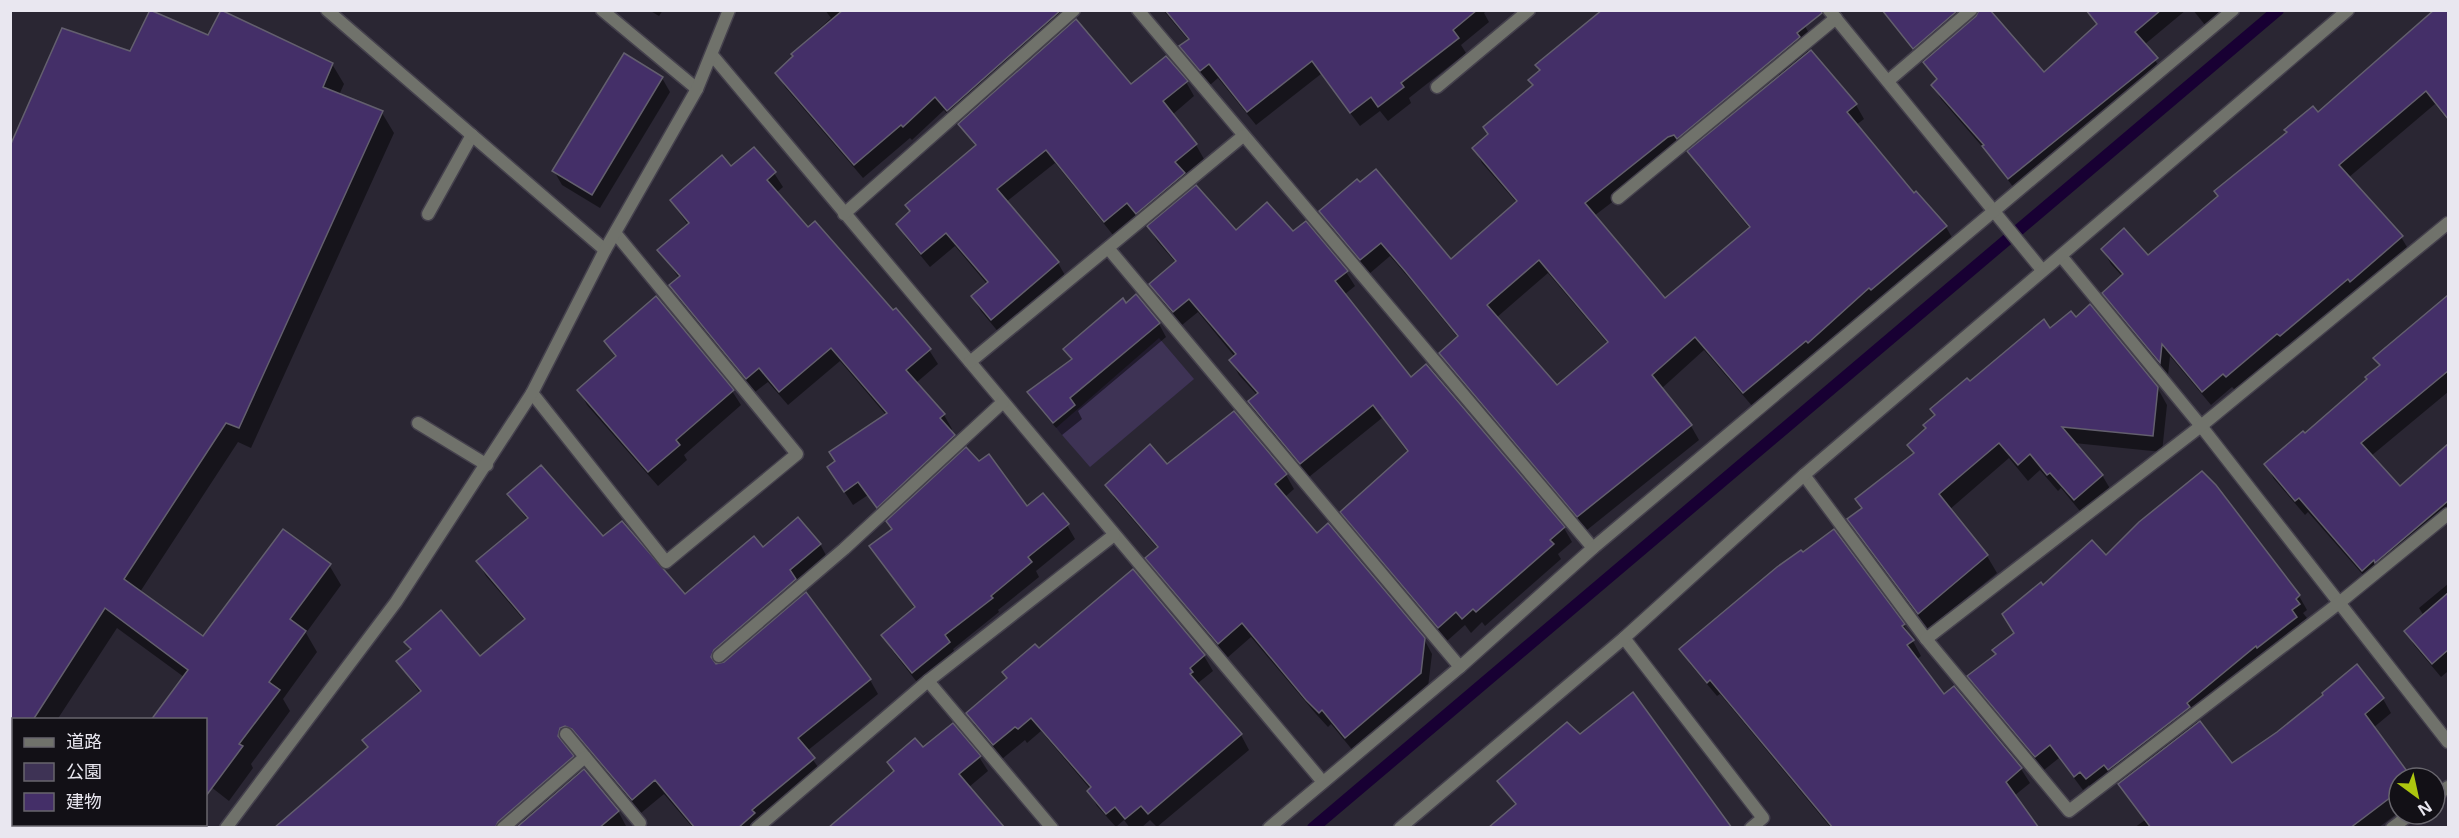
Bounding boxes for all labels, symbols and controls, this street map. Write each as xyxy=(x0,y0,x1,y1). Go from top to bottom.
legend xyxy=(12,718,207,826)
text: 道路 xyxy=(66,729,102,753)
text: 公園 xyxy=(66,759,102,783)
north arrow xyxy=(2387,766,2447,826)
text: 建物 xyxy=(66,789,102,813)
text: N xyxy=(2414,796,2437,821)

